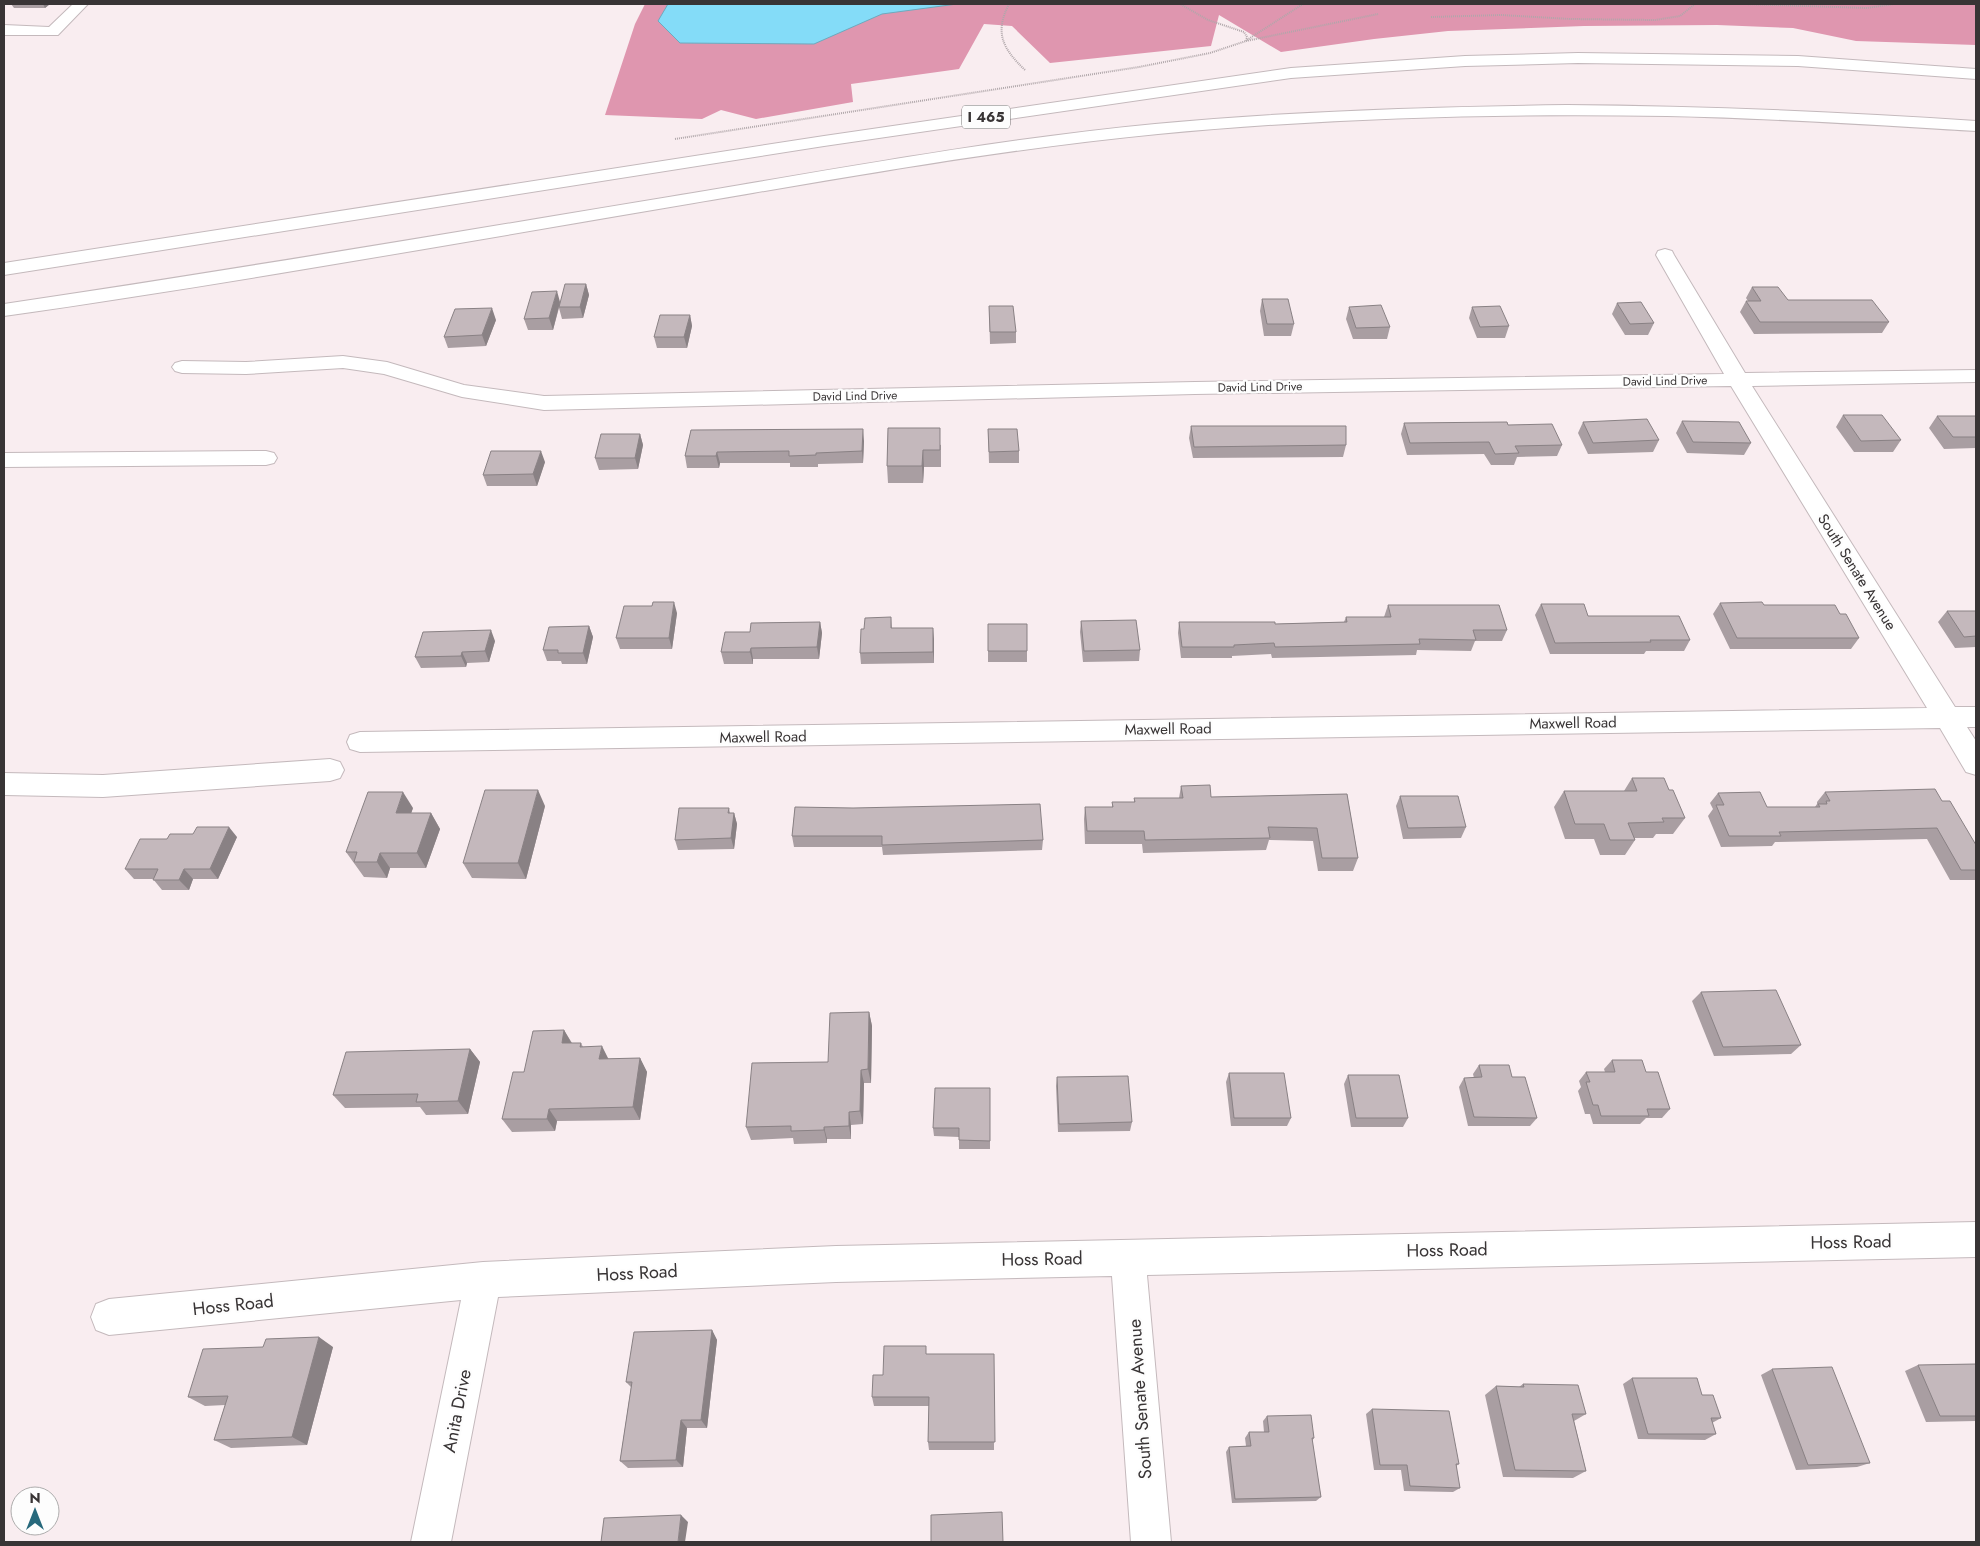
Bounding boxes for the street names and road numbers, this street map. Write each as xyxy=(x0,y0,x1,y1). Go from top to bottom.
road number: I 465 xyxy=(962,105,1010,128)
street label: David Lind Drive xyxy=(1623,371,1707,391)
street label: David Lind Drive xyxy=(1218,377,1302,397)
street label: David Lind Drive xyxy=(813,386,897,406)
street label: South Senate Avenue xyxy=(1812,509,1902,635)
street label: Maxwell Road xyxy=(1529,711,1617,735)
street label: Maxwell Road xyxy=(1124,717,1212,741)
street label: Maxwell Road xyxy=(719,725,807,749)
street label: Hoss Road xyxy=(1810,1228,1892,1256)
street label: Hoss Road xyxy=(1406,1236,1488,1264)
street label: Hoss Road xyxy=(1001,1245,1083,1273)
street label: Hoss Road xyxy=(596,1258,678,1288)
street label: Hoss Road xyxy=(191,1288,275,1322)
street label: South Senate Avenue xyxy=(1121,1318,1159,1480)
street label: Anita Drive xyxy=(436,1367,478,1455)

